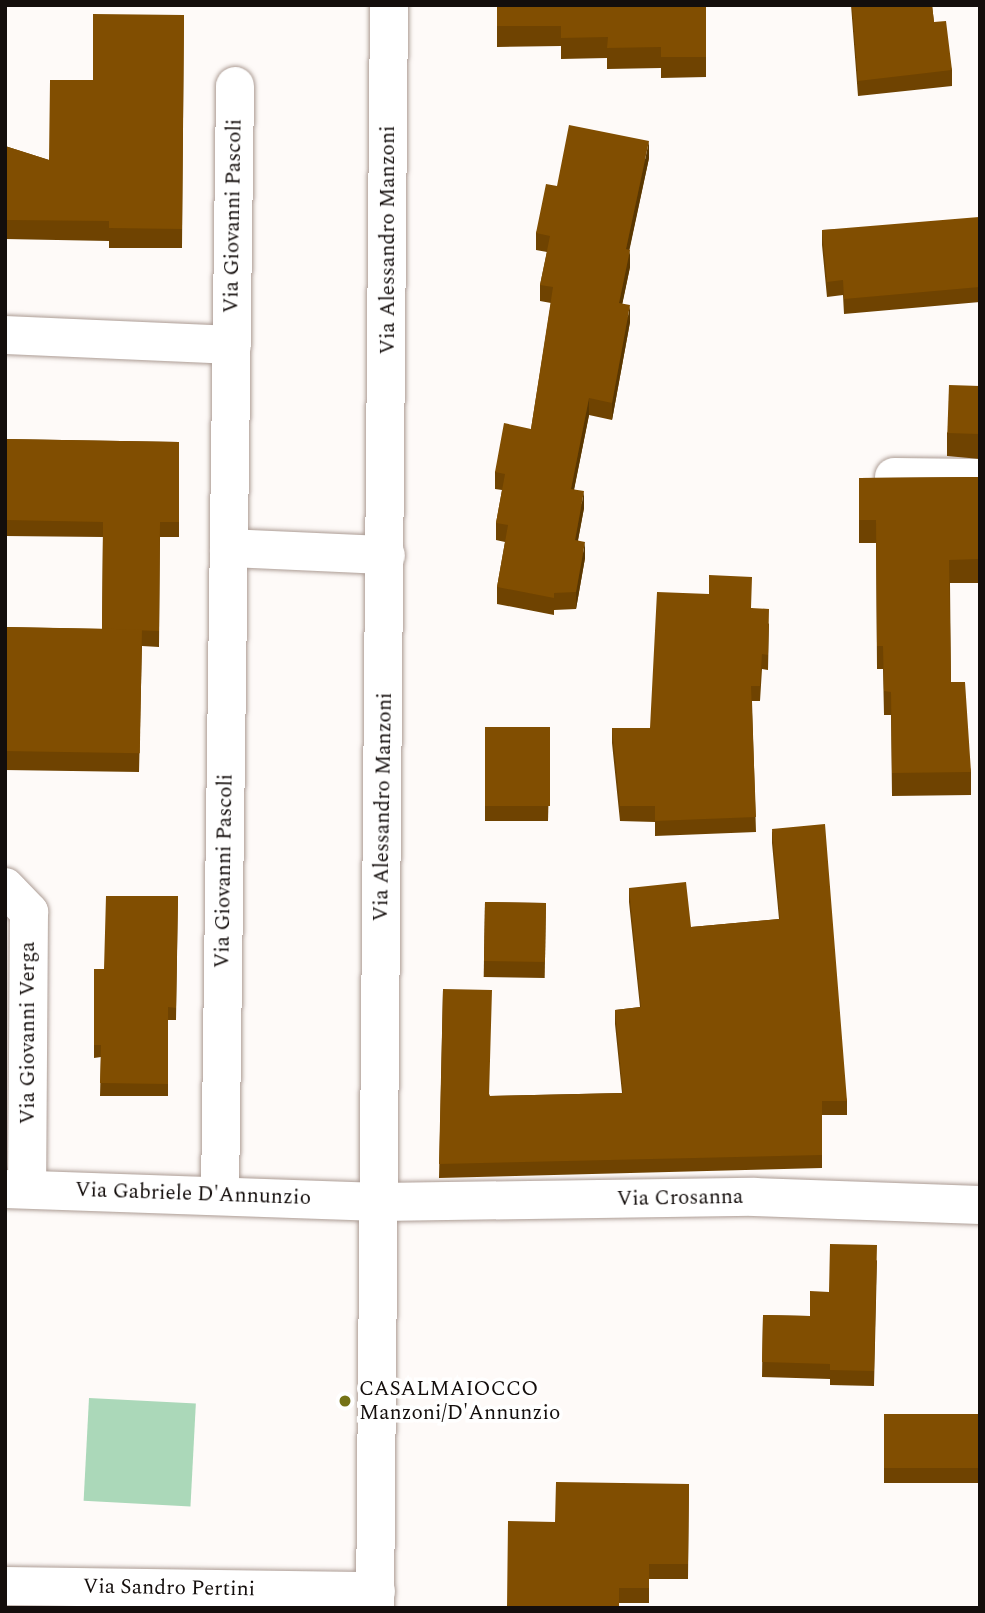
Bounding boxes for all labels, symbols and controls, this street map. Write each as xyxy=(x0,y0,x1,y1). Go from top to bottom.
street label: Via Giovanni Pascoli xyxy=(219,118,247,314)
street label: Via Alessandro Manzoni xyxy=(375,125,401,355)
street label: Via Alessandro Manzoni xyxy=(368,692,398,922)
street label: Via Giovanni Pascoli xyxy=(210,773,238,969)
street label: Via Giovanni Verga xyxy=(15,942,41,1124)
street label: Via Gabriele D'Annunzio xyxy=(75,1177,311,1211)
street label: Via Crosanna xyxy=(617,1184,743,1212)
place label: CASALMAIOCCO Manzoni/D'Annunzio xyxy=(359,1376,560,1426)
marker: CASALMAIOCCO Manzoni/D'Annunzio xyxy=(337,1393,353,1409)
street label: Via Sandro Pertini xyxy=(83,1574,255,1602)

